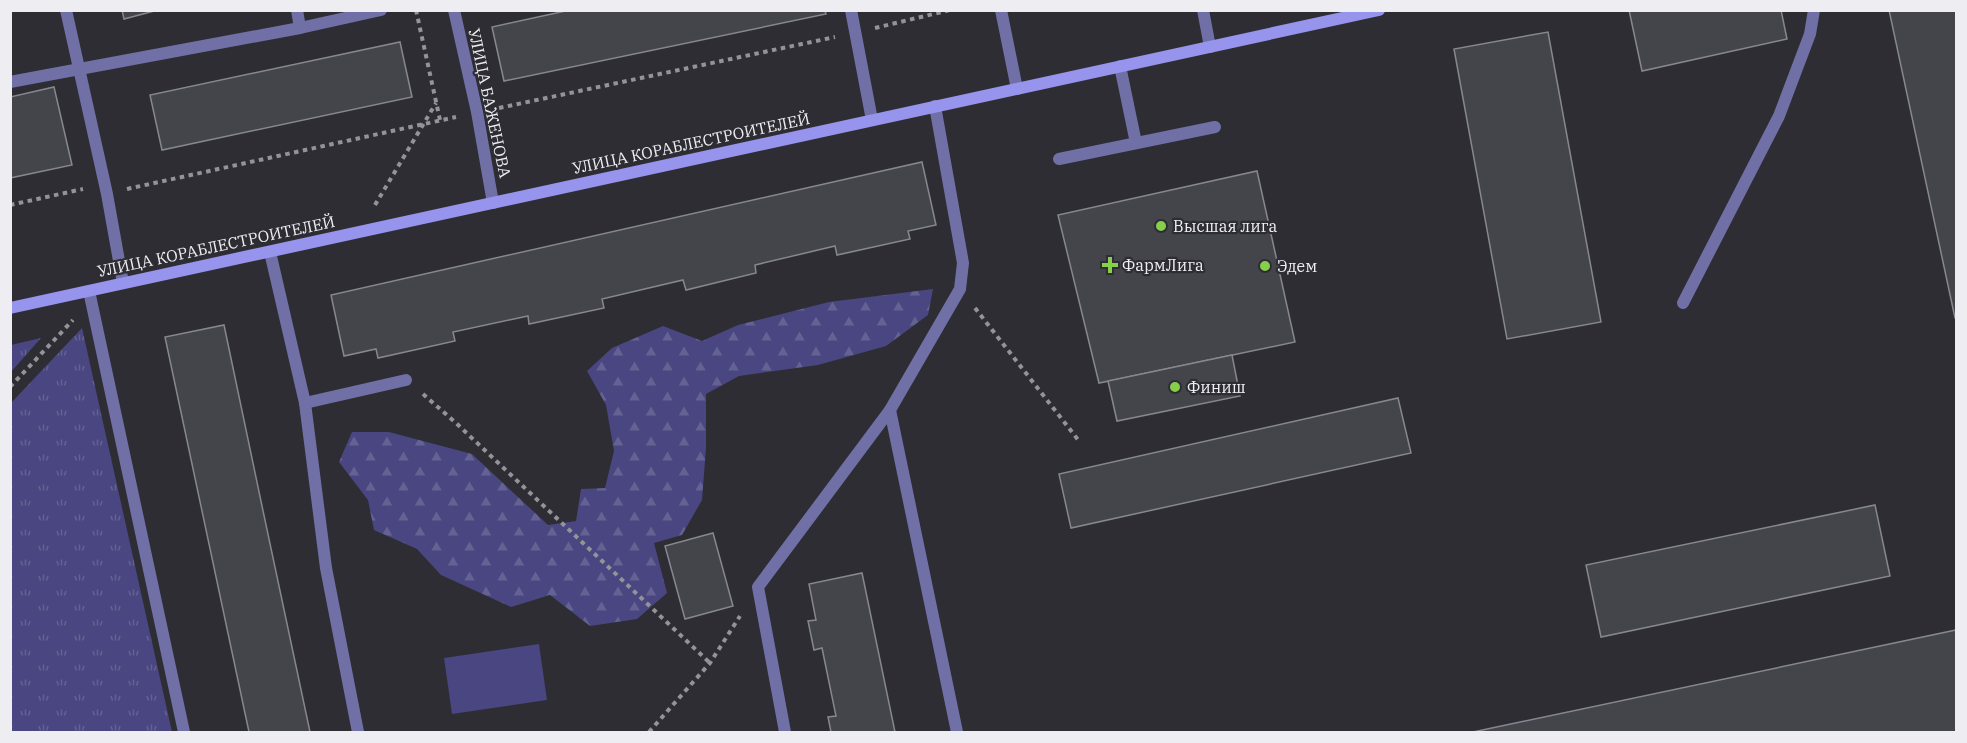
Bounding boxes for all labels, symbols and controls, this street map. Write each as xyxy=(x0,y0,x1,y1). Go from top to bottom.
street label: УЛИЦА БАЖЕНОВА xyxy=(464,26,516,180)
street label: УЛИЦА КОРАБЛЕСТРОИТЕЛЕЙ xyxy=(570,108,812,178)
street label: УЛИЦА КОРАБЛЕСТРОИТЕЛЕЙ xyxy=(95,211,337,281)
place label: Высшая лига xyxy=(1173,216,1278,236)
marker: Высшая лига xyxy=(1154,219,1168,233)
place label: ФармЛига xyxy=(1122,255,1204,275)
place label: Эдем xyxy=(1277,256,1317,276)
marker: ФармЛига xyxy=(1103,258,1117,272)
marker: Эдем xyxy=(1258,259,1272,273)
place label: Финиш xyxy=(1187,377,1246,397)
marker: Финиш xyxy=(1168,380,1182,394)

